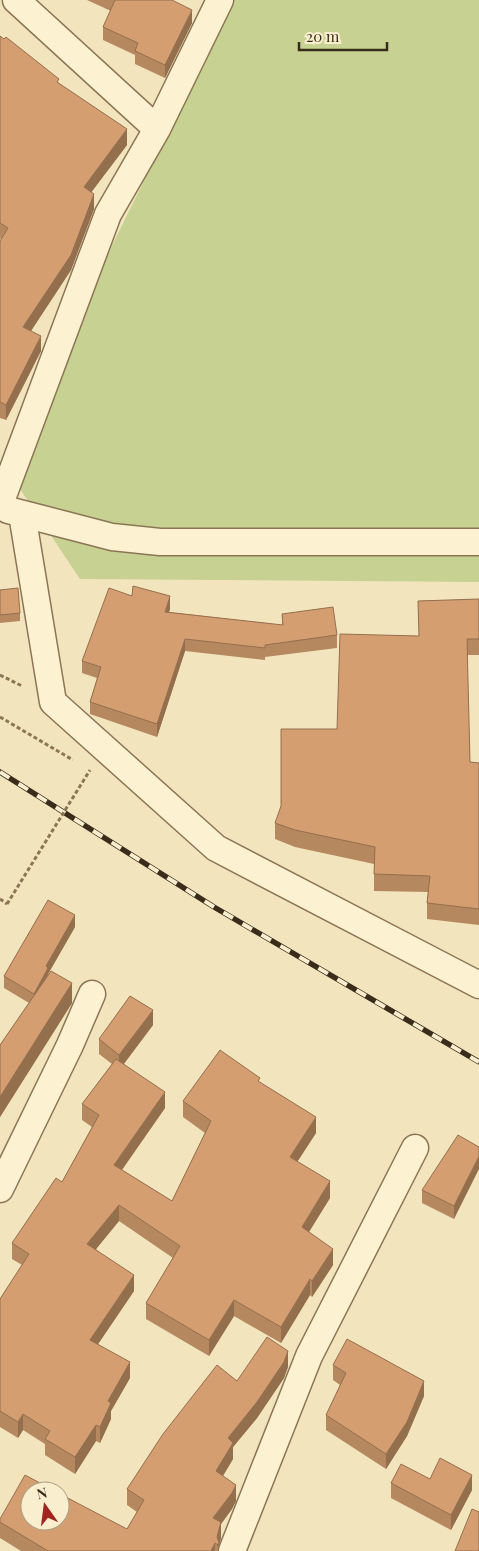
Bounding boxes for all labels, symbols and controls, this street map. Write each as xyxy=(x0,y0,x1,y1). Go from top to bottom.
scale bar xyxy=(299,20,386,52)
text: 20 m xyxy=(306,26,340,46)
north arrow xyxy=(20,1481,70,1531)
text: N xyxy=(35,1482,49,1503)

